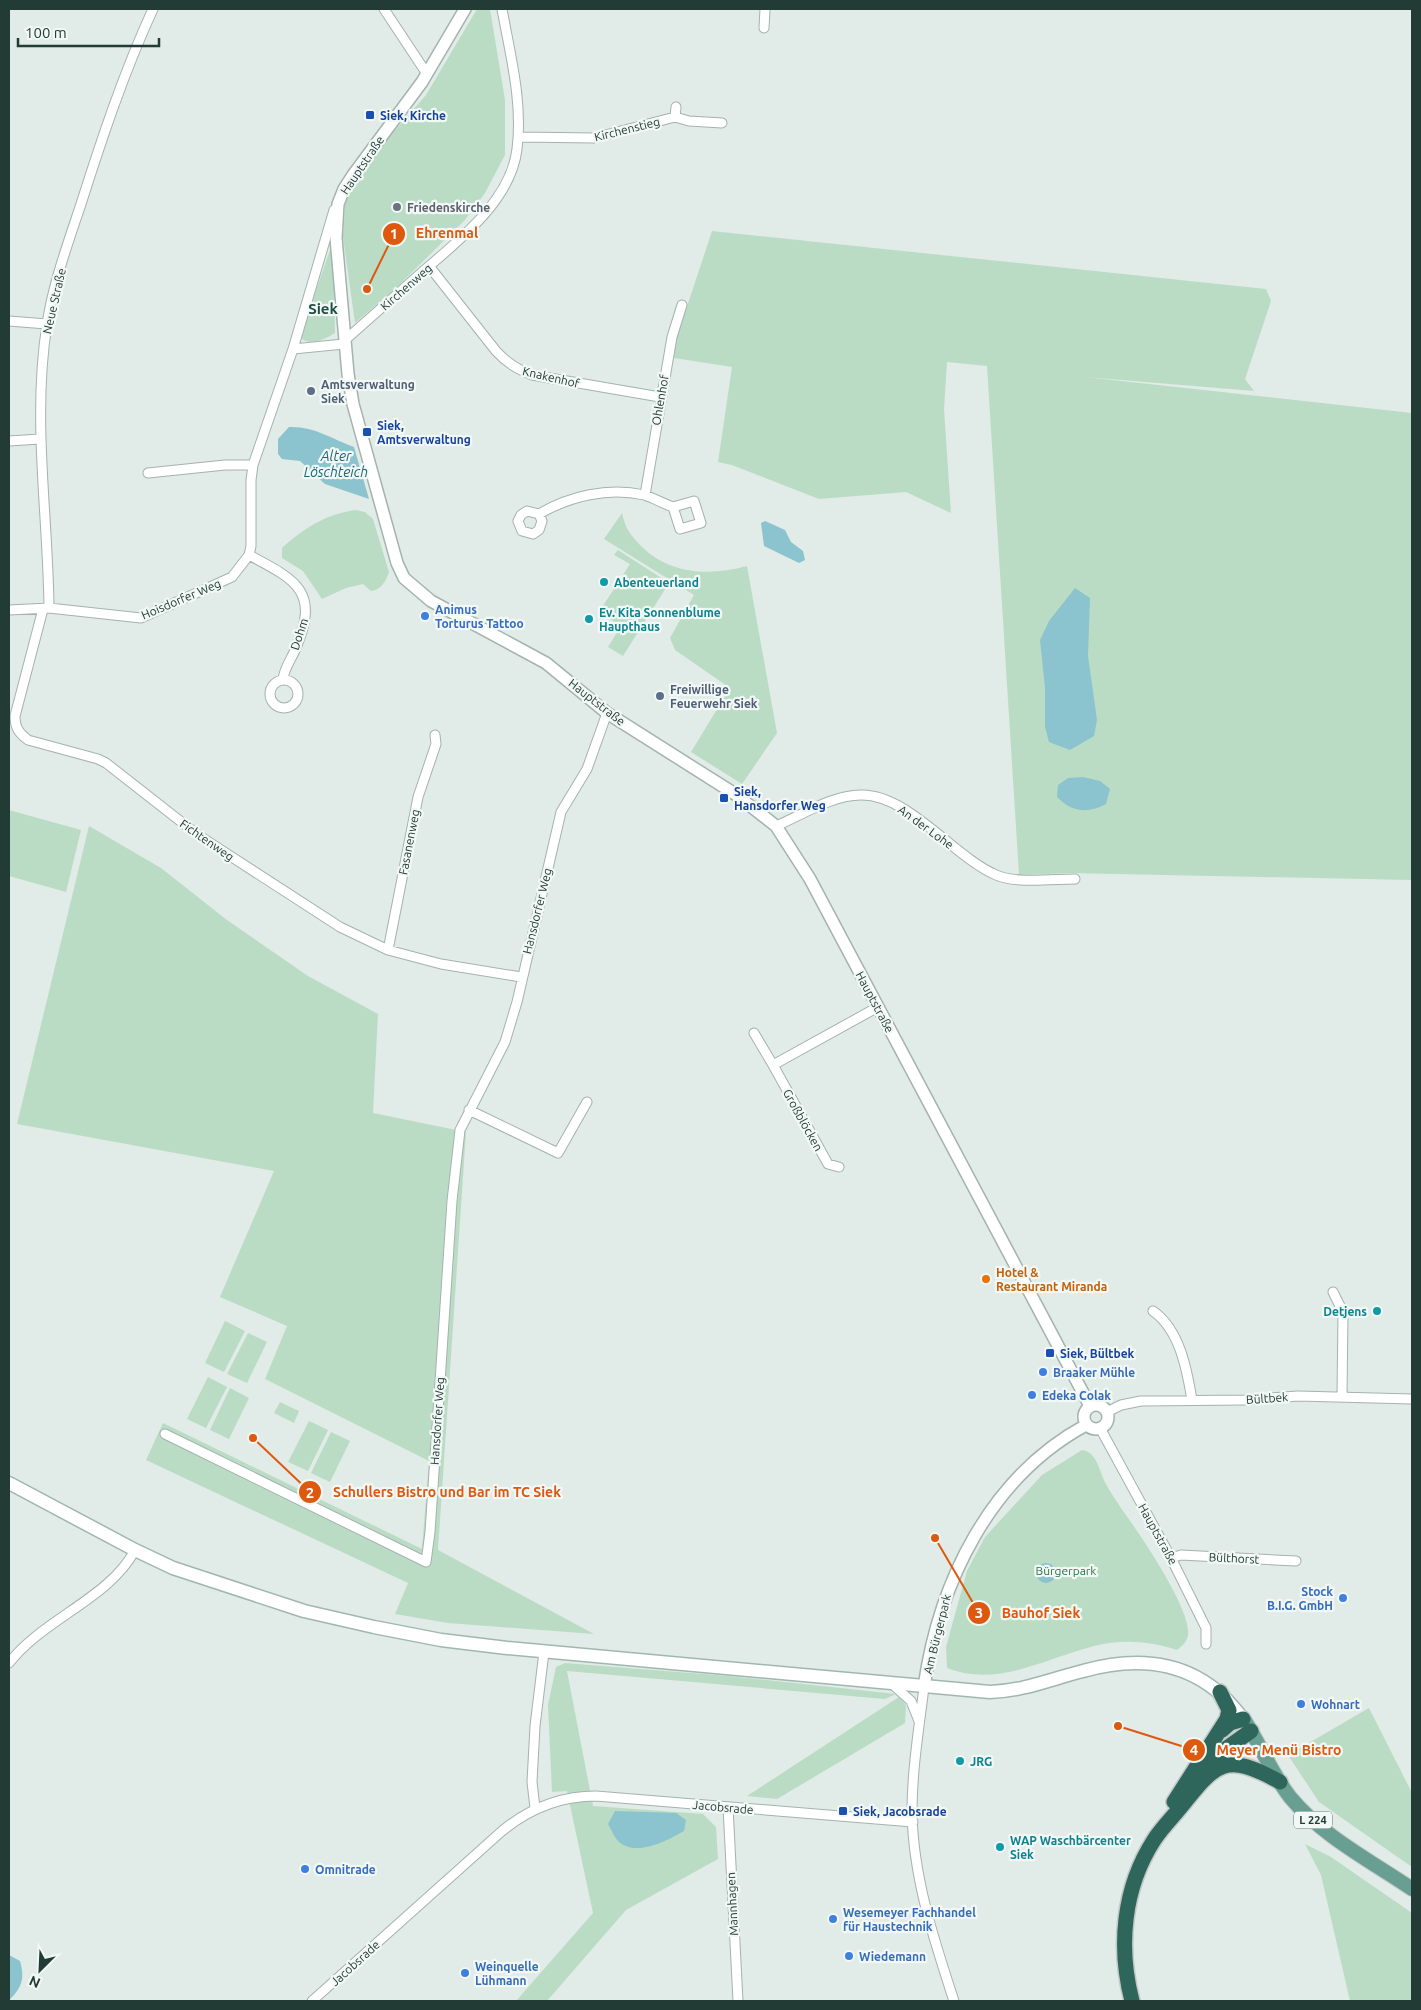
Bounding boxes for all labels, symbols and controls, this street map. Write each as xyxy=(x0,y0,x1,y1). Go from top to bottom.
scale bar xyxy=(18,15,159,47)
text: 100 m xyxy=(25,24,67,41)
marker: Siek, Kirche xyxy=(364,109,376,121)
place label: Siek, Kirche xyxy=(380,109,446,122)
street label: Kirchenstieg xyxy=(593,115,661,143)
street label: Hauptstraße xyxy=(338,133,386,197)
marker: Friedenskirche xyxy=(391,201,403,213)
place label: Friedenskirche xyxy=(407,201,490,214)
callout: Ehrenmal xyxy=(381,219,489,248)
text: 1 xyxy=(390,225,398,242)
text: Ehrenmal xyxy=(416,225,478,241)
street label: Kirchenweg xyxy=(378,261,434,313)
street label: Neue Straße xyxy=(40,267,68,335)
district label: Siek xyxy=(308,300,338,317)
street label: Knakenhof xyxy=(521,364,581,390)
street label: Ohlenhof xyxy=(649,373,671,426)
place label: Amtsverwaltung Siek xyxy=(321,378,415,405)
marker: Amtsverwaltung Siek xyxy=(305,385,317,397)
place label: Siek, Amtsverwaltung xyxy=(377,419,471,446)
marker: Siek, Amtsverwaltung xyxy=(361,426,373,438)
water label: Alter Löschteich xyxy=(304,448,368,480)
street label: Hoisdorfer Weg xyxy=(139,576,223,622)
marker: Abenteuerland xyxy=(598,576,610,588)
place label: Abenteuerland xyxy=(614,576,699,589)
place label: Animus Torturus Tattoo xyxy=(435,603,524,630)
place label: Ev. Kita Sonnenblume Haupthaus xyxy=(599,606,721,633)
marker: Animus Torturus Tattoo xyxy=(419,610,431,622)
marker: Ev. Kita Sonnenblume Haupthaus xyxy=(583,613,595,625)
street label: Dohm xyxy=(288,616,310,652)
street label: Hauptstraße xyxy=(566,676,628,728)
place label: Freiwillige Feuerwehr Siek xyxy=(670,683,758,710)
marker: Freiwillige Feuerwehr Siek xyxy=(654,690,666,702)
place label: Siek, Hansdorfer Weg xyxy=(734,785,826,812)
marker: Siek, Hansdorfer Weg xyxy=(718,792,730,804)
street label: An der Lohe xyxy=(896,803,956,851)
street label: Fasanenweg xyxy=(396,808,422,876)
street label: Fichtenweg xyxy=(178,817,236,863)
street label: Hansdorfer Weg xyxy=(520,867,554,955)
street label: Hauptstraße xyxy=(853,969,897,1035)
street label: Großblöcken xyxy=(781,1087,825,1153)
place label: Hotel & Restaurant Miranda xyxy=(996,1266,1107,1293)
marker: Hotel & Restaurant Miranda xyxy=(980,1273,992,1285)
place label: Detjens xyxy=(1323,1305,1367,1318)
marker: Detjens xyxy=(1371,1305,1383,1317)
marker: Siek, Bültbek xyxy=(1044,1347,1056,1359)
place label: Siek, Bültbek xyxy=(1060,1347,1135,1360)
marker: Braaker Mühle xyxy=(1037,1366,1049,1378)
place label: Braaker Mühle xyxy=(1053,1366,1135,1379)
street label: Hansdorfer Weg xyxy=(427,1377,447,1465)
marker: Edeka Colak xyxy=(1026,1389,1038,1401)
place label: Edeka Colak xyxy=(1042,1389,1111,1402)
street label: Bültbek xyxy=(1246,1390,1288,1406)
callout: Schullers Bistro und Bar im TC Siek xyxy=(298,1478,571,1507)
text: 2 xyxy=(306,1484,314,1501)
text: Schullers Bistro und Bar im TC Siek xyxy=(333,1484,561,1500)
street label: Hauptstraße xyxy=(1136,1501,1180,1567)
street label: Bülthorst xyxy=(1208,1550,1260,1566)
park label: Bürgerpark xyxy=(1036,1564,1096,1577)
place label: Stock B.I.G. GmbH xyxy=(1267,1585,1333,1612)
marker: Stock B.I.G. GmbH xyxy=(1337,1592,1349,1604)
street label: Am Bürgerpark xyxy=(921,1593,953,1675)
callout: Bauhof Siek xyxy=(967,1599,1090,1628)
text: 3 xyxy=(975,1604,983,1621)
text: Bauhof Siek xyxy=(1002,1605,1080,1621)
marker: Wohnart xyxy=(1295,1698,1307,1710)
place label: Wohnart xyxy=(1311,1698,1360,1711)
callout: Meyer Menü Bistro xyxy=(1182,1735,1352,1764)
text: 4 xyxy=(1190,1741,1198,1758)
text: Meyer Menü Bistro xyxy=(1216,1742,1342,1758)
marker: JRG xyxy=(954,1755,966,1767)
place label: JRG xyxy=(970,1755,992,1768)
street label: Jacobsrade xyxy=(692,1798,754,1816)
marker: Siek, Jacobsrade xyxy=(837,1805,849,1817)
place label: Siek, Jacobsrade xyxy=(853,1805,947,1818)
road number: L 224 xyxy=(1294,1812,1332,1828)
place label: WAP Waschbärcenter Siek xyxy=(1010,1834,1131,1861)
marker: WAP Waschbärcenter Siek xyxy=(994,1841,1006,1853)
marker: Omnitrade xyxy=(299,1863,311,1875)
place label: Omnitrade xyxy=(315,1863,376,1876)
street label: Mannhagen xyxy=(724,1872,740,1936)
place label: Wesemeyer Fachhandel für Haustechnik xyxy=(843,1906,976,1933)
marker: Wesemeyer Fachhandel für Haustechnik xyxy=(827,1913,839,1925)
street label: Jacobsrade xyxy=(328,1938,382,1988)
north arrow xyxy=(15,1945,65,1995)
marker: Wiedemann xyxy=(843,1950,855,1962)
place label: Wiedemann xyxy=(859,1950,926,1963)
place label: Weinquelle Lühmann xyxy=(475,1960,539,1987)
marker: Weinquelle Lühmann xyxy=(459,1967,471,1979)
text: N xyxy=(27,1972,43,1991)

